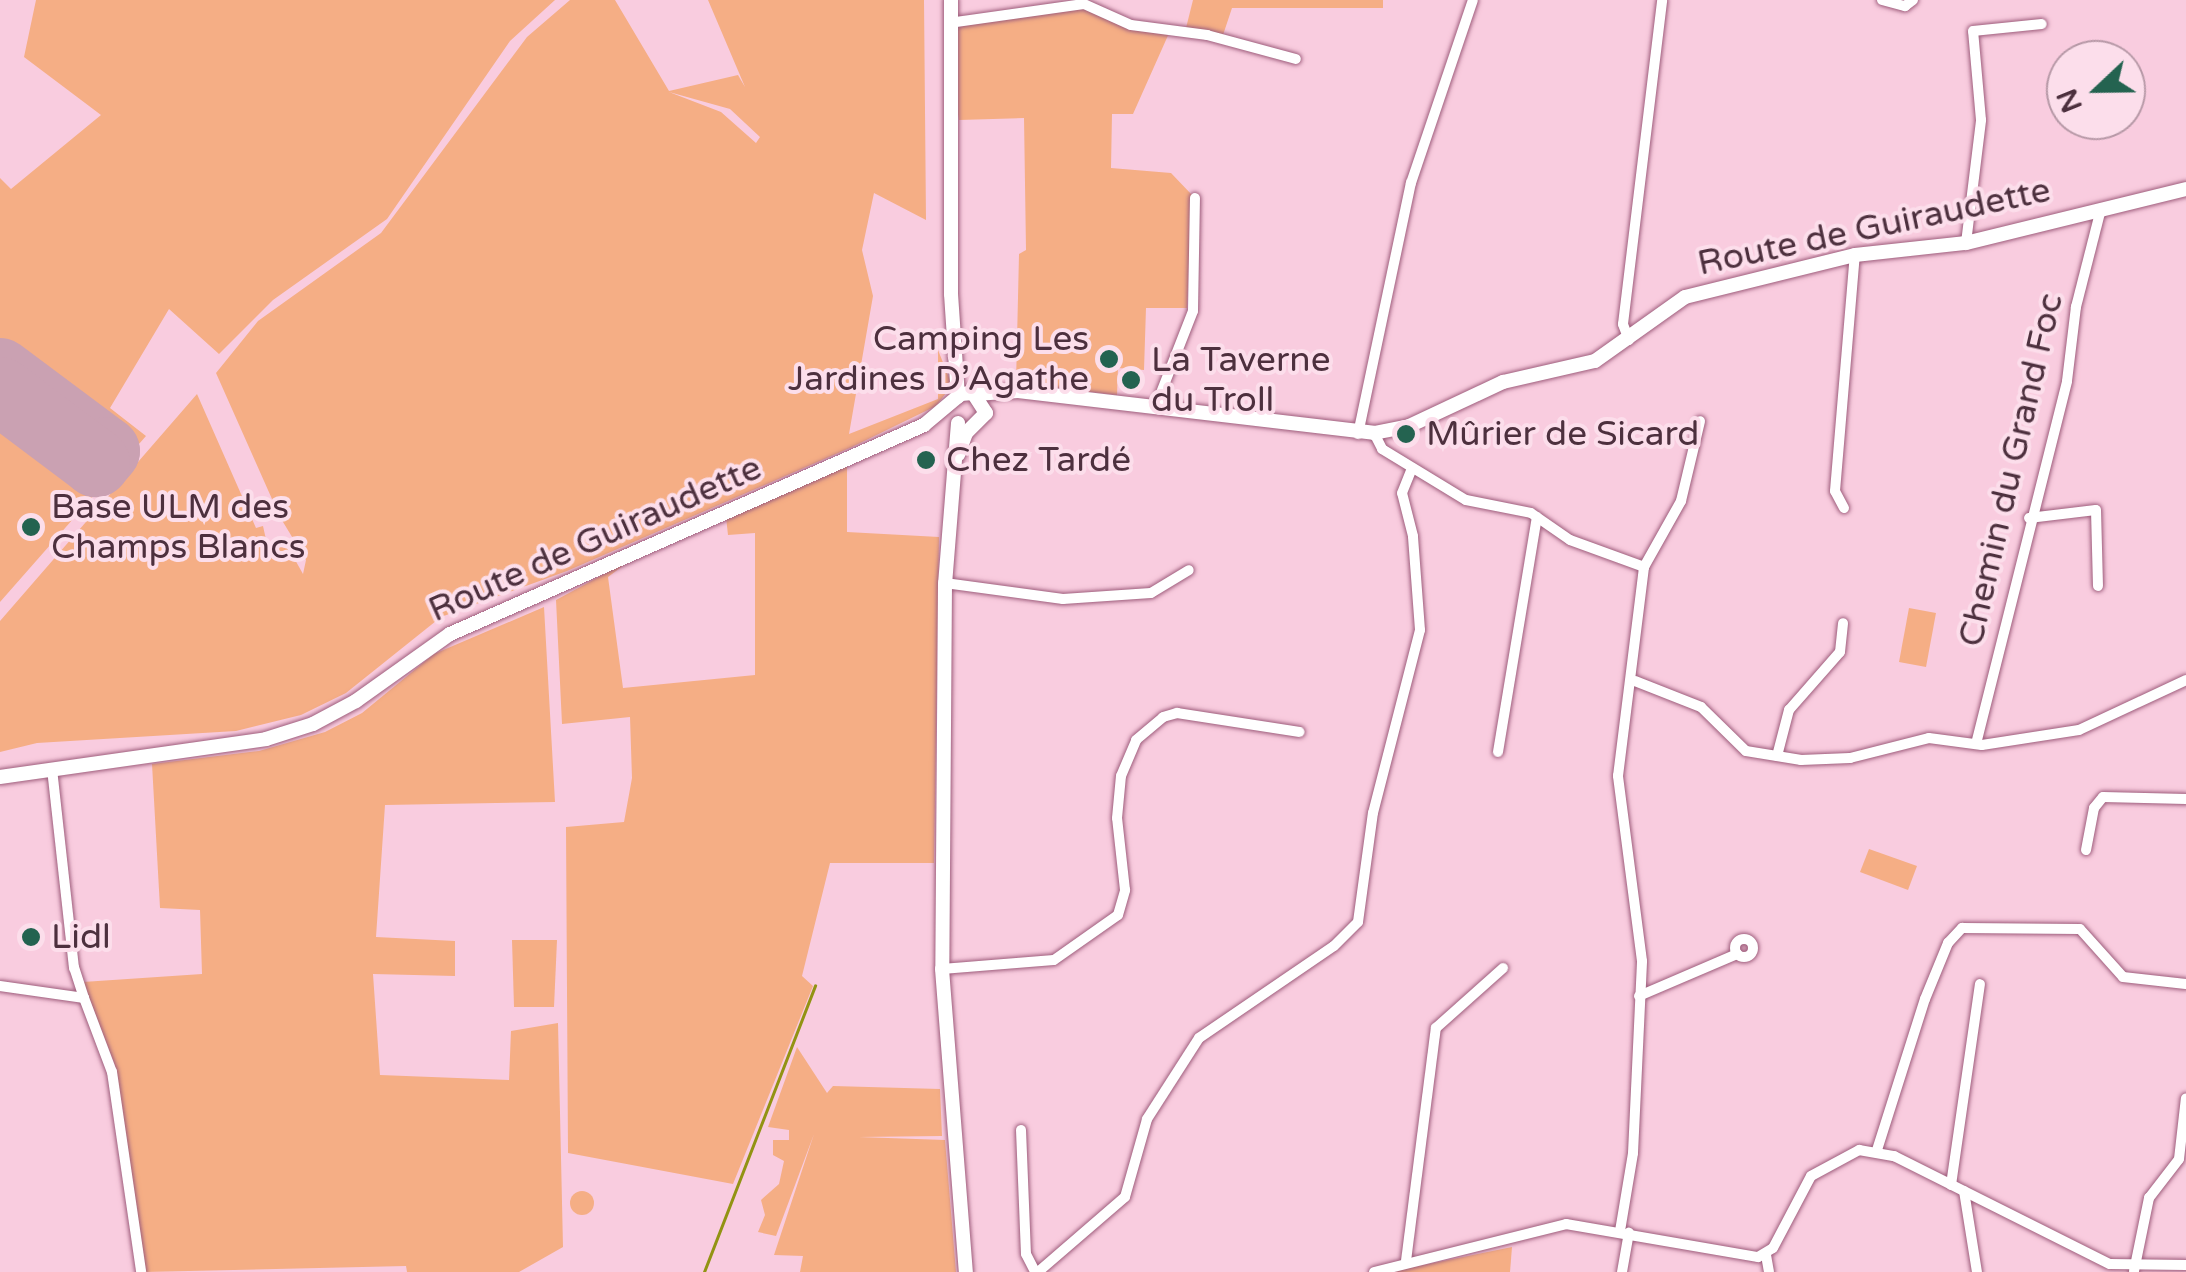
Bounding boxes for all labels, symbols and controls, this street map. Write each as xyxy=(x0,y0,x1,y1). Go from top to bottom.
north arrow xyxy=(2046,40,2146,140)
text: N xyxy=(2050,84,2090,117)
street label: Route de Guiraudette xyxy=(1694,169,2054,285)
street label: Chemin du Grand Foc xyxy=(1950,289,2072,651)
place label: Camping Les Jardines D’Agathe xyxy=(788,318,1089,400)
place label: La Taverne du Troll xyxy=(1151,339,1330,421)
marker: Camping Les Jardines D’Agathe xyxy=(1098,348,1120,370)
marker: La Taverne du Troll xyxy=(1120,369,1142,391)
place label: Mûrier de Sicard xyxy=(1426,413,1699,455)
marker: Mûrier de Sicard xyxy=(1395,423,1417,445)
place label: Chez Tardé xyxy=(946,439,1131,481)
street label: Route de Guiraudette xyxy=(422,447,768,631)
marker: Chez Tardé xyxy=(915,449,937,471)
place label: Base ULM des Champs Blancs xyxy=(51,486,306,568)
marker: Base ULM des Champs Blancs xyxy=(20,516,42,538)
place label: Lidl xyxy=(51,916,111,958)
marker: Lidl xyxy=(20,926,42,948)

